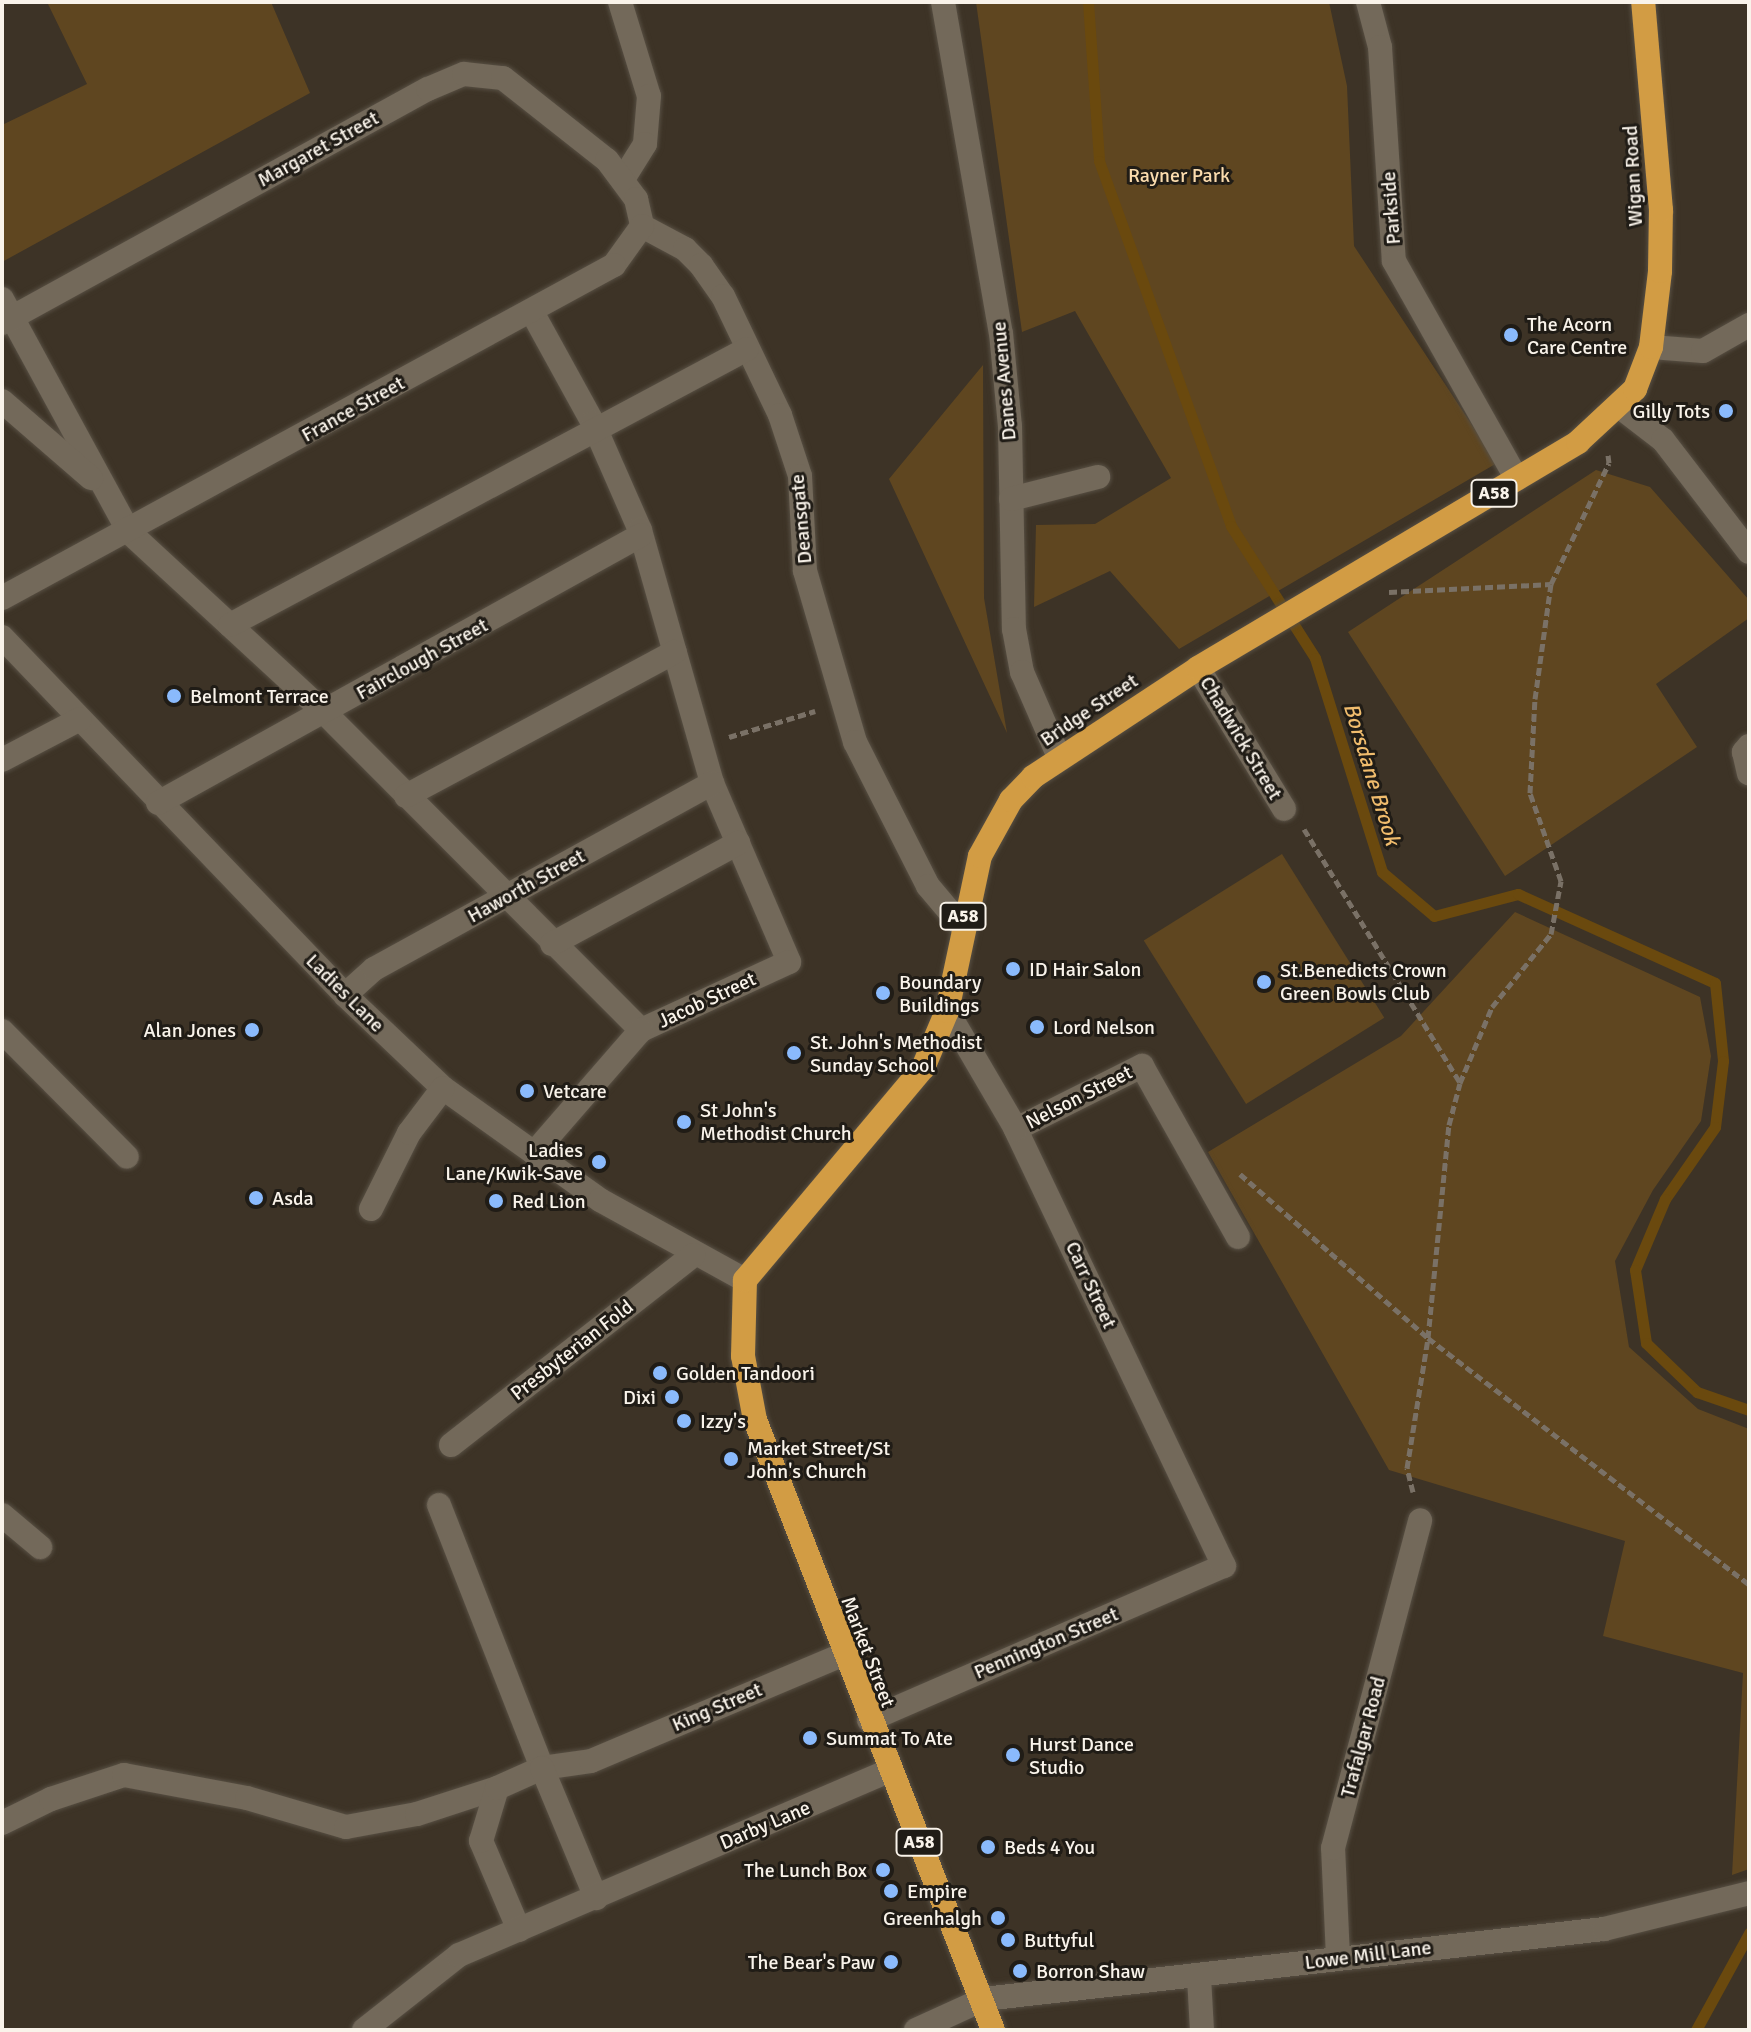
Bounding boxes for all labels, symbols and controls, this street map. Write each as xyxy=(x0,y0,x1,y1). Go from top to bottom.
street label: Margaret Street xyxy=(253,106,383,192)
street label: Wigan Road xyxy=(1618,125,1648,227)
park label: Rayner Park xyxy=(1128,163,1230,187)
street label: Parkside xyxy=(1376,171,1406,245)
place label: The Acorn Care Centre xyxy=(1527,312,1627,359)
street label: Danes Avenue xyxy=(987,320,1021,442)
marker: The Acorn Care Centre xyxy=(1502,326,1520,344)
street label: France Street xyxy=(297,371,409,447)
place label: Gilly Tots xyxy=(1633,399,1710,423)
marker: Gilly Tots xyxy=(1717,402,1735,420)
street label: Deansgate xyxy=(785,473,817,565)
road number: A58 xyxy=(1470,479,1518,507)
street label: Fairclough Street xyxy=(352,613,492,705)
street label: Bridge Street xyxy=(1036,669,1142,751)
street label: Chadwick Street xyxy=(1195,672,1287,804)
place label: Belmont Terrace xyxy=(190,684,329,708)
marker: Belmont Terrace xyxy=(165,687,183,705)
water label: Borsdane Brook xyxy=(1338,700,1406,848)
street label: Haworth Street xyxy=(463,844,589,928)
road number: A58 xyxy=(939,902,987,930)
street label: Ladies Lane xyxy=(301,949,389,1037)
place label: ID Hair Salon xyxy=(1029,957,1141,981)
place label: St.Benedicts Crown Green Bowls Club xyxy=(1280,958,1447,1005)
marker: ID Hair Salon xyxy=(1004,960,1022,978)
street label: Jacob Street xyxy=(654,967,760,1033)
place label: Boundary Buildings xyxy=(899,970,981,1017)
marker: St.Benedicts Crown Green Bowls Club xyxy=(1255,973,1273,991)
marker: Boundary Buildings xyxy=(874,984,892,1002)
place label: Lord Nelson xyxy=(1053,1015,1155,1039)
place label: Alan Jones xyxy=(144,1018,236,1042)
marker: Lord Nelson xyxy=(1028,1018,1046,1036)
marker: Alan Jones xyxy=(243,1021,261,1039)
place label: St. John's Methodist Sunday School xyxy=(810,1030,982,1077)
marker: St. John's Methodist Sunday School xyxy=(785,1044,803,1062)
street label: Nelson Street xyxy=(1022,1060,1136,1134)
place label: Vetcare xyxy=(543,1079,607,1103)
marker: Vetcare xyxy=(518,1082,536,1100)
place label: St John's Methodist Church xyxy=(700,1098,852,1145)
marker: St John's Methodist Church xyxy=(675,1113,693,1131)
place label: Ladies Lane/Kwik-Save xyxy=(445,1138,583,1185)
marker: Ladies Lane/Kwik-Save xyxy=(590,1153,608,1171)
place label: Asda xyxy=(272,1186,314,1210)
marker: Asda xyxy=(247,1189,265,1207)
place label: Red Lion xyxy=(512,1189,586,1213)
marker: Red Lion xyxy=(487,1192,505,1210)
street label: Carr Street xyxy=(1060,1238,1122,1332)
street label: Presbyterian Fold xyxy=(506,1295,638,1405)
place label: Golden Tandoori xyxy=(676,1361,815,1385)
marker: Golden Tandoori xyxy=(651,1364,669,1382)
place label: Dixi xyxy=(623,1385,656,1409)
marker: Dixi xyxy=(663,1388,681,1406)
place label: Izzy's xyxy=(700,1409,746,1433)
marker: Izzy's xyxy=(675,1412,693,1430)
place label: Market Street/St John's Church xyxy=(747,1436,890,1483)
marker: Market Street/St John's Church xyxy=(722,1450,740,1468)
street label: Market Street xyxy=(836,1593,900,1711)
street label: Pennington Street xyxy=(970,1602,1122,1684)
street label: Trafalgar Road xyxy=(1335,1674,1391,1800)
street label: King Street xyxy=(668,1677,766,1737)
place label: Summat To Ate xyxy=(826,1726,953,1750)
marker: Summat To Ate xyxy=(801,1729,819,1747)
place label: Hurst Dance Studio xyxy=(1029,1732,1134,1779)
marker: Hurst Dance Studio xyxy=(1004,1746,1022,1764)
street label: Darby Lane xyxy=(716,1795,814,1855)
road number: A58 xyxy=(895,1828,943,1856)
place label: Beds 4 You xyxy=(1004,1835,1095,1859)
marker: Beds 4 You xyxy=(979,1838,997,1856)
place label: The Lunch Box xyxy=(744,1858,867,1882)
marker: The Lunch Box xyxy=(874,1861,892,1879)
place label: Empire xyxy=(907,1879,967,1903)
marker: Empire xyxy=(882,1882,900,1900)
place label: Greenhalgh xyxy=(883,1906,982,1930)
marker: Greenhalgh xyxy=(989,1909,1007,1927)
place label: Buttyful xyxy=(1024,1928,1094,1952)
marker: Buttyful xyxy=(999,1931,1017,1949)
street label: Lowe Mill Lane xyxy=(1303,1935,1433,1975)
place label: The Bear's Paw xyxy=(748,1950,875,1974)
marker: The Bear's Paw xyxy=(882,1953,900,1971)
place label: Borron Shaw xyxy=(1036,1959,1145,1983)
marker: Borron Shaw xyxy=(1011,1962,1029,1980)

